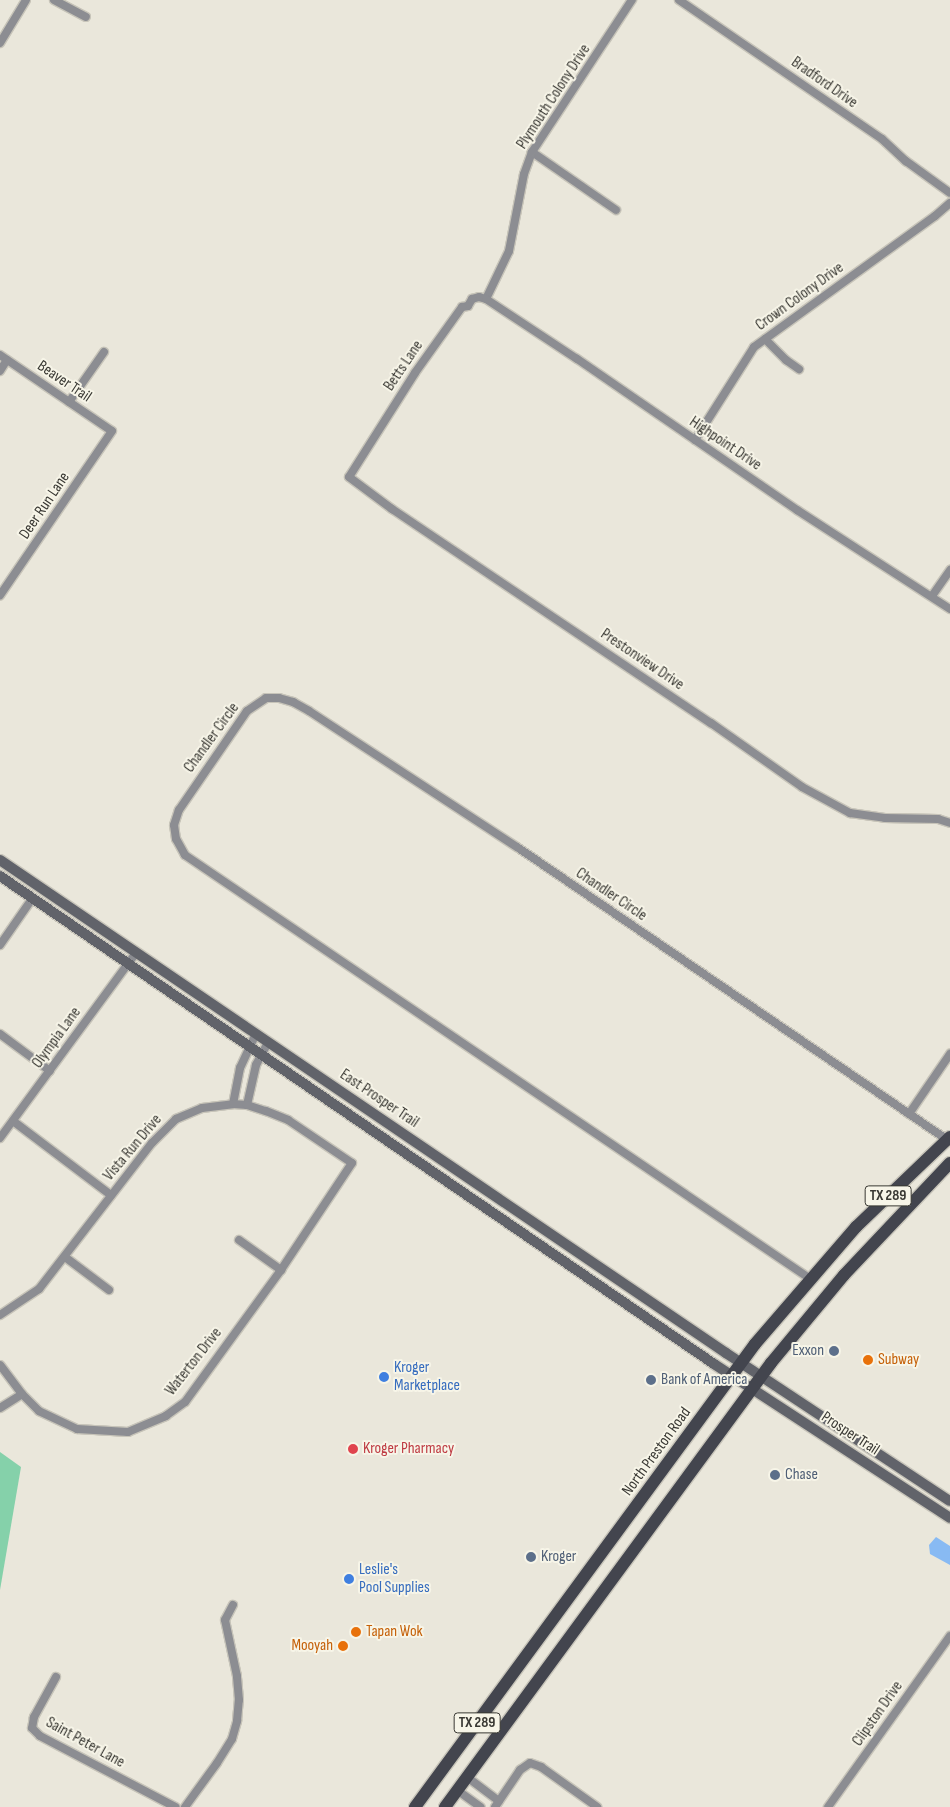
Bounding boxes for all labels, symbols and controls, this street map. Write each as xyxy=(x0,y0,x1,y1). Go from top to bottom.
street label: Plymouth Colony Drive xyxy=(513,41,595,153)
street label: Bradford Drive xyxy=(787,53,861,113)
street label: Crown Colony Drive xyxy=(752,259,848,335)
street label: Betts Lane xyxy=(380,337,428,395)
street label: Beaver Trail xyxy=(33,357,95,407)
street label: Highpoint Drive xyxy=(685,413,765,475)
street label: Deer Run Lane xyxy=(16,469,74,543)
street label: Prestonview Drive xyxy=(597,625,687,695)
street label: Chandler Circle xyxy=(180,699,244,777)
street label: Chandler Circle xyxy=(572,864,650,926)
street label: Olympia Lane xyxy=(28,1004,86,1072)
street label: East Prosper Trail xyxy=(336,1066,422,1132)
street label: Vista Run Drive xyxy=(100,1111,166,1185)
road number: TX 289 xyxy=(864,1184,912,1208)
street label: Waterton Drive xyxy=(162,1324,226,1400)
place label: Exxon xyxy=(792,1341,824,1361)
marker: Exxon xyxy=(828,1345,840,1357)
place label: Subway xyxy=(878,1350,919,1370)
marker: Subway xyxy=(862,1354,874,1366)
place label: Kroger Marketplace xyxy=(394,1358,460,1396)
place label: Bank of America xyxy=(661,1370,747,1390)
marker: Kroger Marketplace xyxy=(378,1371,390,1383)
marker: Bank of America xyxy=(645,1374,657,1386)
street label: North Preston Road xyxy=(619,1404,695,1500)
street label: Prosper Trail xyxy=(817,1408,883,1460)
place label: Kroger Pharmacy xyxy=(363,1439,454,1459)
marker: Kroger Pharmacy xyxy=(347,1443,359,1455)
place label: Chase xyxy=(785,1465,818,1485)
marker: Chase xyxy=(769,1469,781,1481)
place label: Kroger xyxy=(541,1547,576,1567)
marker: Kroger xyxy=(525,1551,537,1563)
place label: Leslie's Pool Supplies xyxy=(359,1560,430,1598)
marker: Leslie's Pool Supplies xyxy=(343,1573,355,1585)
place label: Tapan Wok xyxy=(366,1622,423,1642)
marker: Tapan Wok xyxy=(350,1626,362,1638)
place label: Mooyah xyxy=(291,1636,333,1656)
marker: Mooyah xyxy=(337,1640,349,1652)
street label: Clipston Drive xyxy=(849,1678,907,1750)
road number: TX 289 xyxy=(453,1710,501,1736)
street label: Saint Peter Lane xyxy=(42,1713,128,1773)

